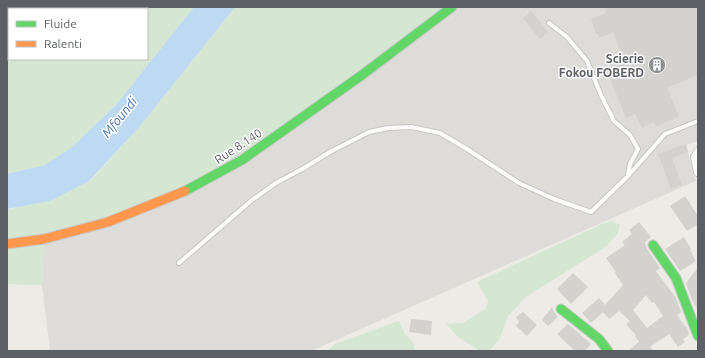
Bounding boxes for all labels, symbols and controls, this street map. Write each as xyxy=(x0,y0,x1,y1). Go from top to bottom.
legend xyxy=(8,8,148,60)
text: Fluide xyxy=(44,17,77,30)
text: Ralenti xyxy=(44,37,82,50)
place label: Scierie Fokou FOBERD xyxy=(559,52,644,79)
building icon: Scierie Fokou FOBERD xyxy=(647,55,667,75)
water label: Mfoundi xyxy=(99,94,141,140)
street label: Rue 8.140 xyxy=(212,126,264,166)

